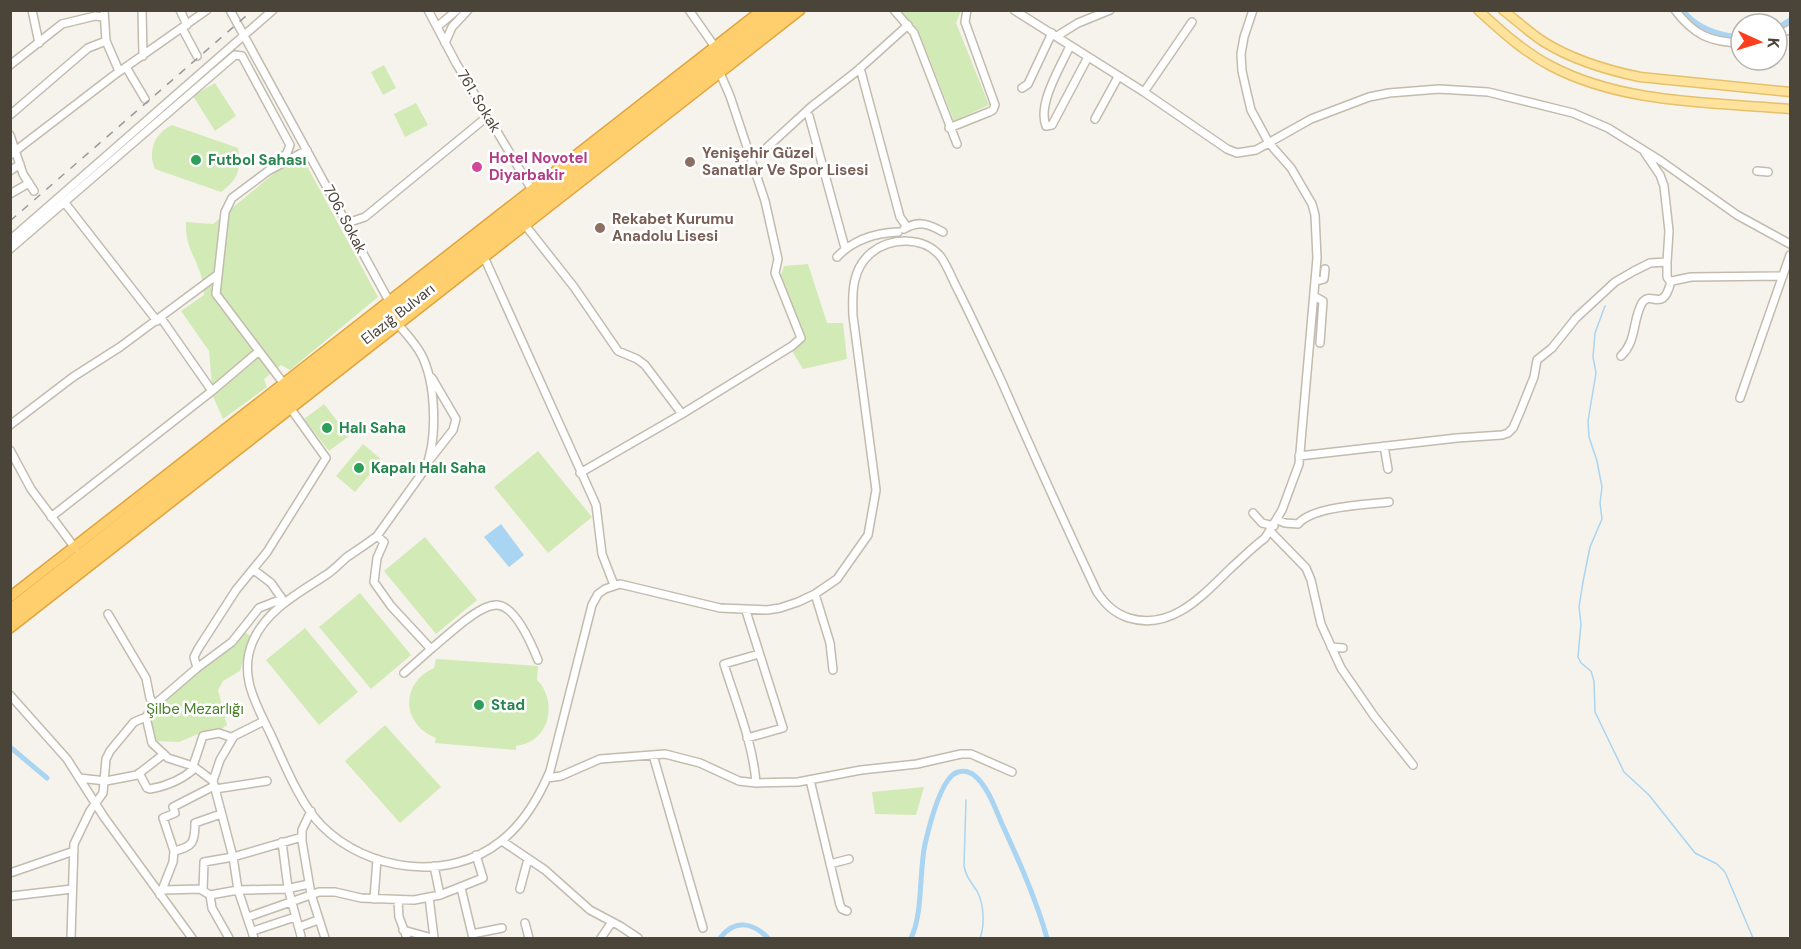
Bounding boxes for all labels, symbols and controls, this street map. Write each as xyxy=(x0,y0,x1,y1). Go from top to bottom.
north arrow xyxy=(1729,12,1789,72)
text: K xyxy=(1763,37,1784,50)
street label: 761. Sokak xyxy=(453,66,506,136)
place label: Yenişehir Güzel Sanatlar Ve Spor Lisesi xyxy=(702,143,868,180)
place label: Hotel Novotel Diyarbakir xyxy=(489,148,587,185)
place label: Futbol Sahası xyxy=(208,150,306,170)
marker: Futbol Sahası xyxy=(189,153,203,167)
marker: Yenişehir Güzel Sanatlar Ve Spor Lisesi xyxy=(683,155,697,169)
marker: Hotel Novotel Diyarbakir xyxy=(470,160,484,174)
street label: 706. Sokak xyxy=(319,181,372,257)
place label: Rekabet Kurumu Anadolu Lisesi xyxy=(612,209,734,246)
marker: Rekabet Kurumu Anadolu Lisesi xyxy=(593,221,607,235)
street label: Elazığ Bulvarı xyxy=(357,279,439,349)
place label: Halı Saha xyxy=(339,418,406,438)
marker: Halı Saha xyxy=(320,421,334,435)
place label: Kapalı Halı Saha xyxy=(371,458,486,478)
marker: Kapalı Halı Saha xyxy=(352,461,366,475)
place label: Stad xyxy=(491,695,525,715)
marker: Stad xyxy=(472,698,486,712)
park label: Şilbe Mezarlığı xyxy=(146,699,244,719)

